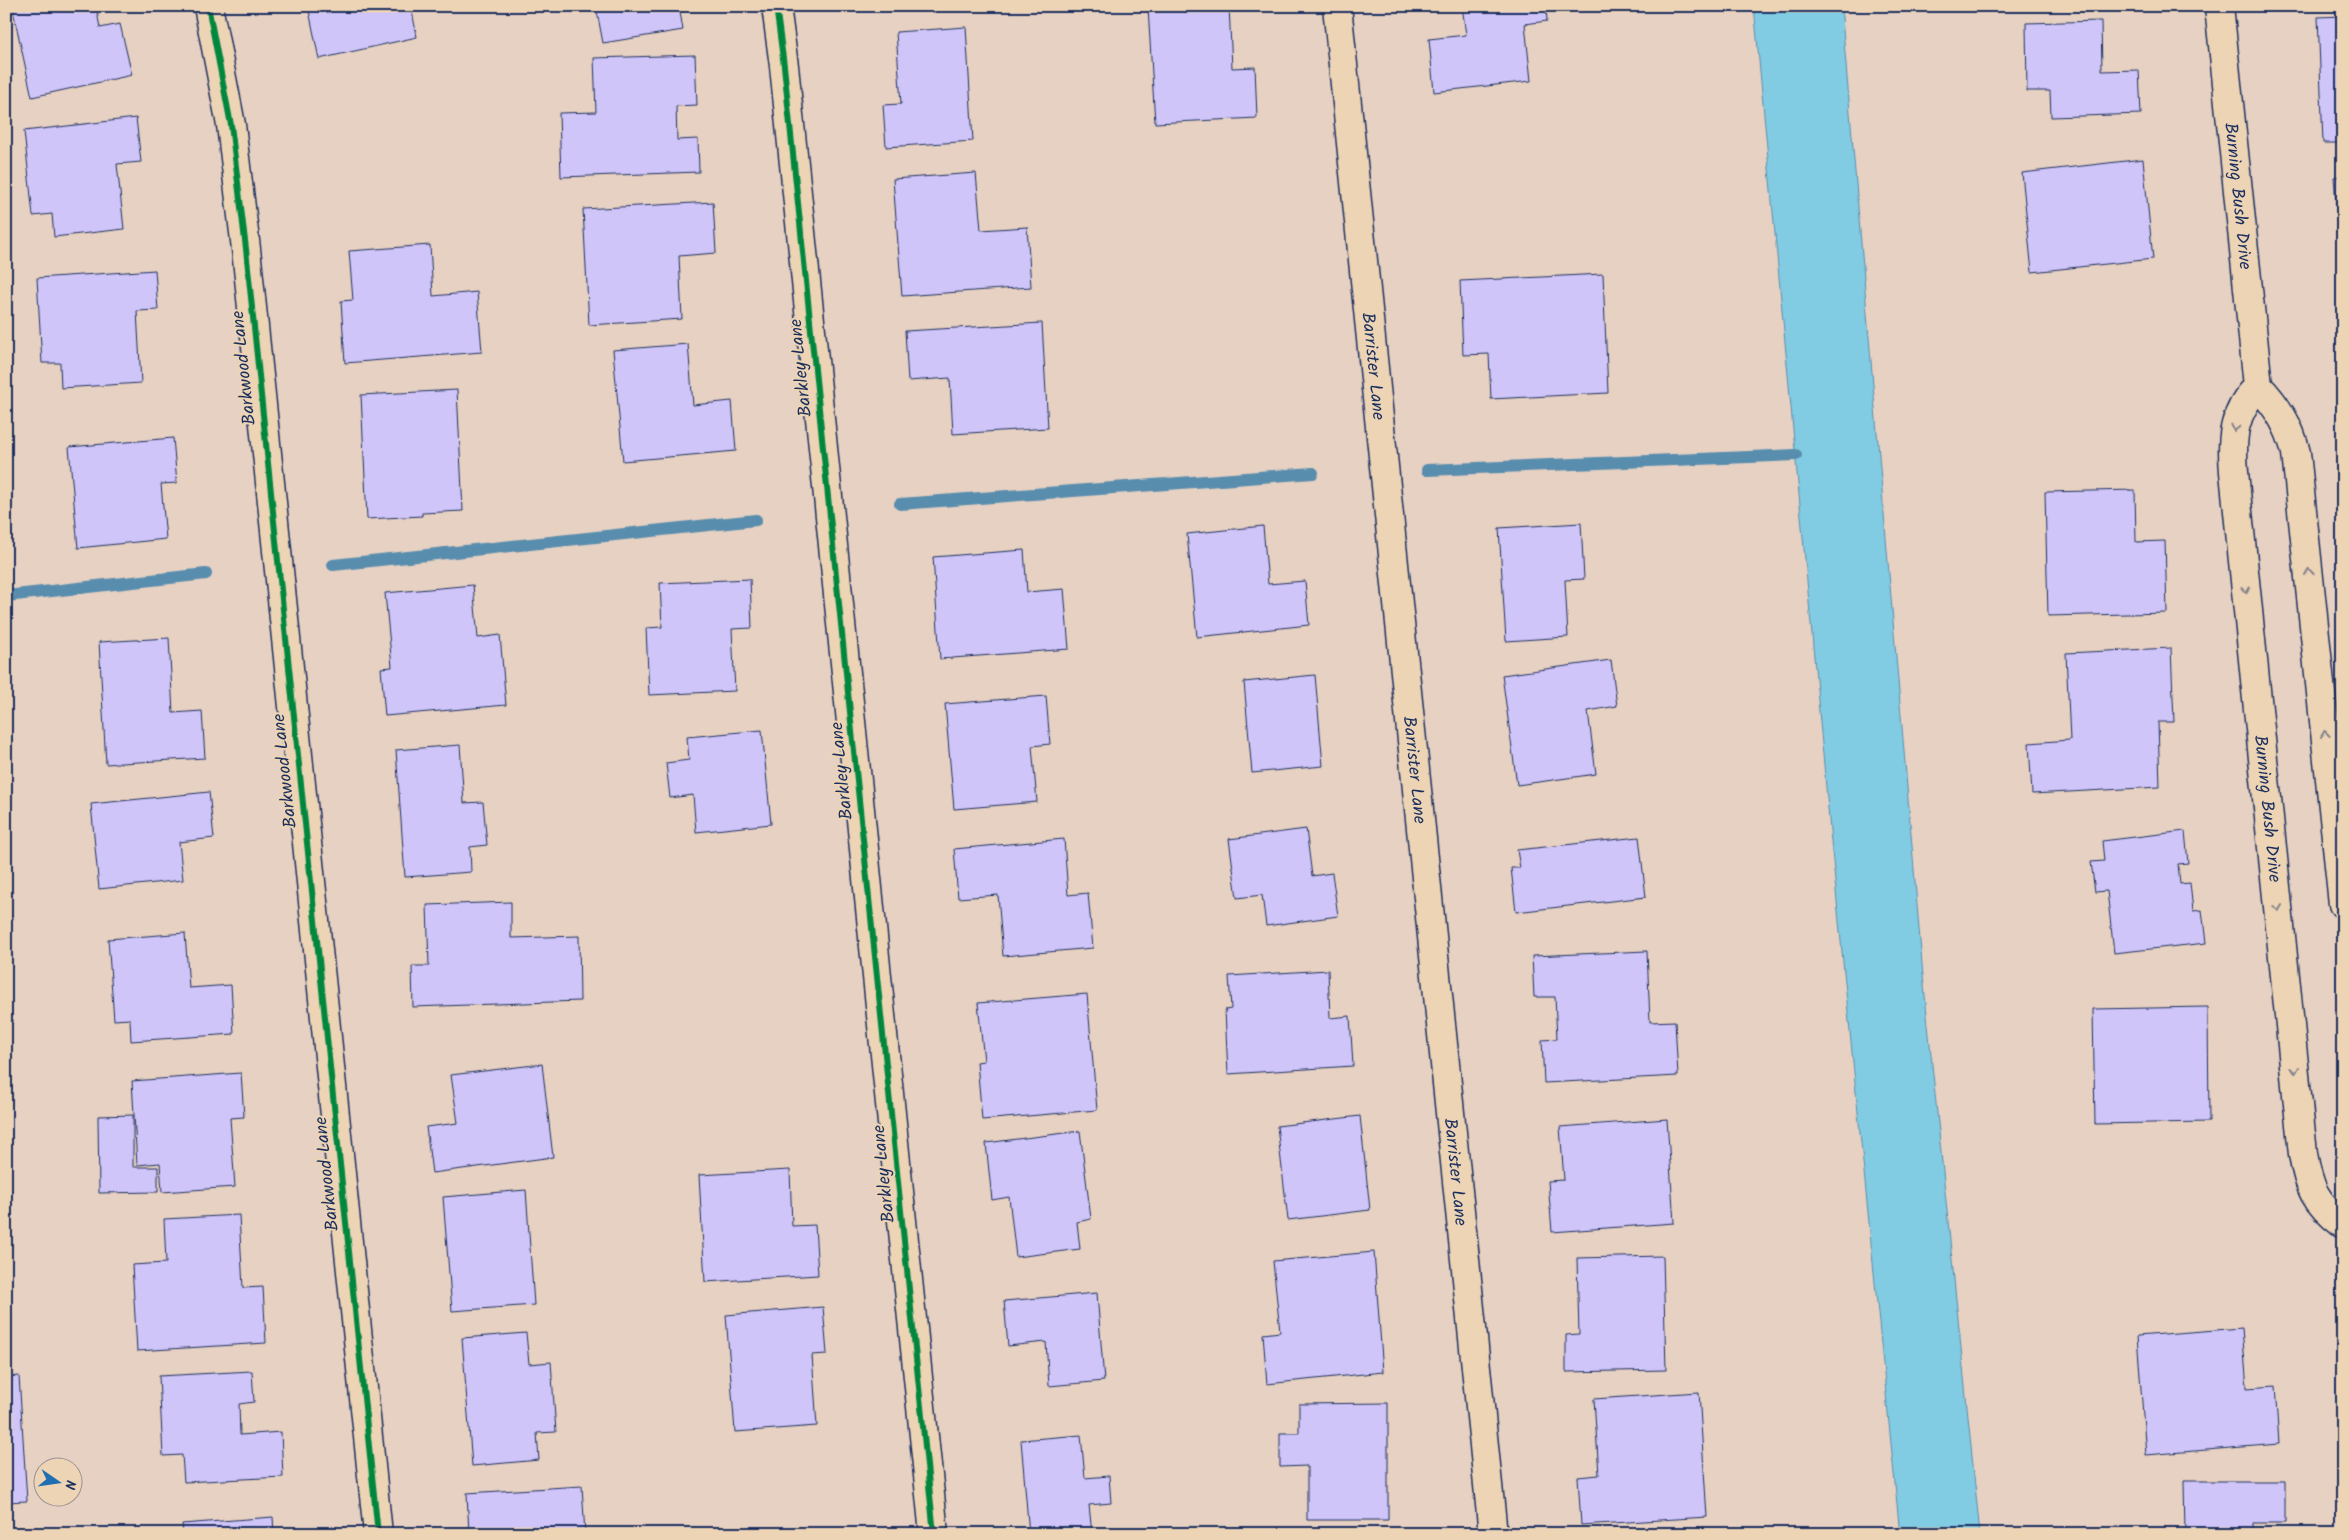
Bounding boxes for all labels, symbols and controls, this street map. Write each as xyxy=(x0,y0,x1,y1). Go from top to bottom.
street label: Burning Bush Drive xyxy=(2215,121,2259,271)
street label: Barkwood Lane xyxy=(224,309,265,426)
street label: Barrister Lane xyxy=(1352,311,1392,422)
street label: Barkley Lane xyxy=(782,317,821,418)
one-way arrow xyxy=(2230,424,2241,433)
one-way arrow xyxy=(2304,568,2315,576)
one-way arrow xyxy=(2240,586,2251,594)
street label: Barkwood Lane xyxy=(265,712,306,829)
street label: Barrister Lane xyxy=(1394,715,1433,825)
street label: Barkley Lane xyxy=(823,720,862,821)
one-way arrow xyxy=(2320,730,2331,738)
street label: Burning Bush Drive xyxy=(2245,734,2288,884)
one-way arrow xyxy=(2273,904,2284,912)
one-way arrow xyxy=(2289,1066,2300,1074)
street label: Barkwood Lane xyxy=(307,1115,348,1232)
street label: Barrister Lane xyxy=(1435,1117,1474,1227)
street label: Barkley Lane xyxy=(865,1123,904,1224)
north arrow xyxy=(32,1458,82,1508)
text: N xyxy=(58,1478,81,1492)

